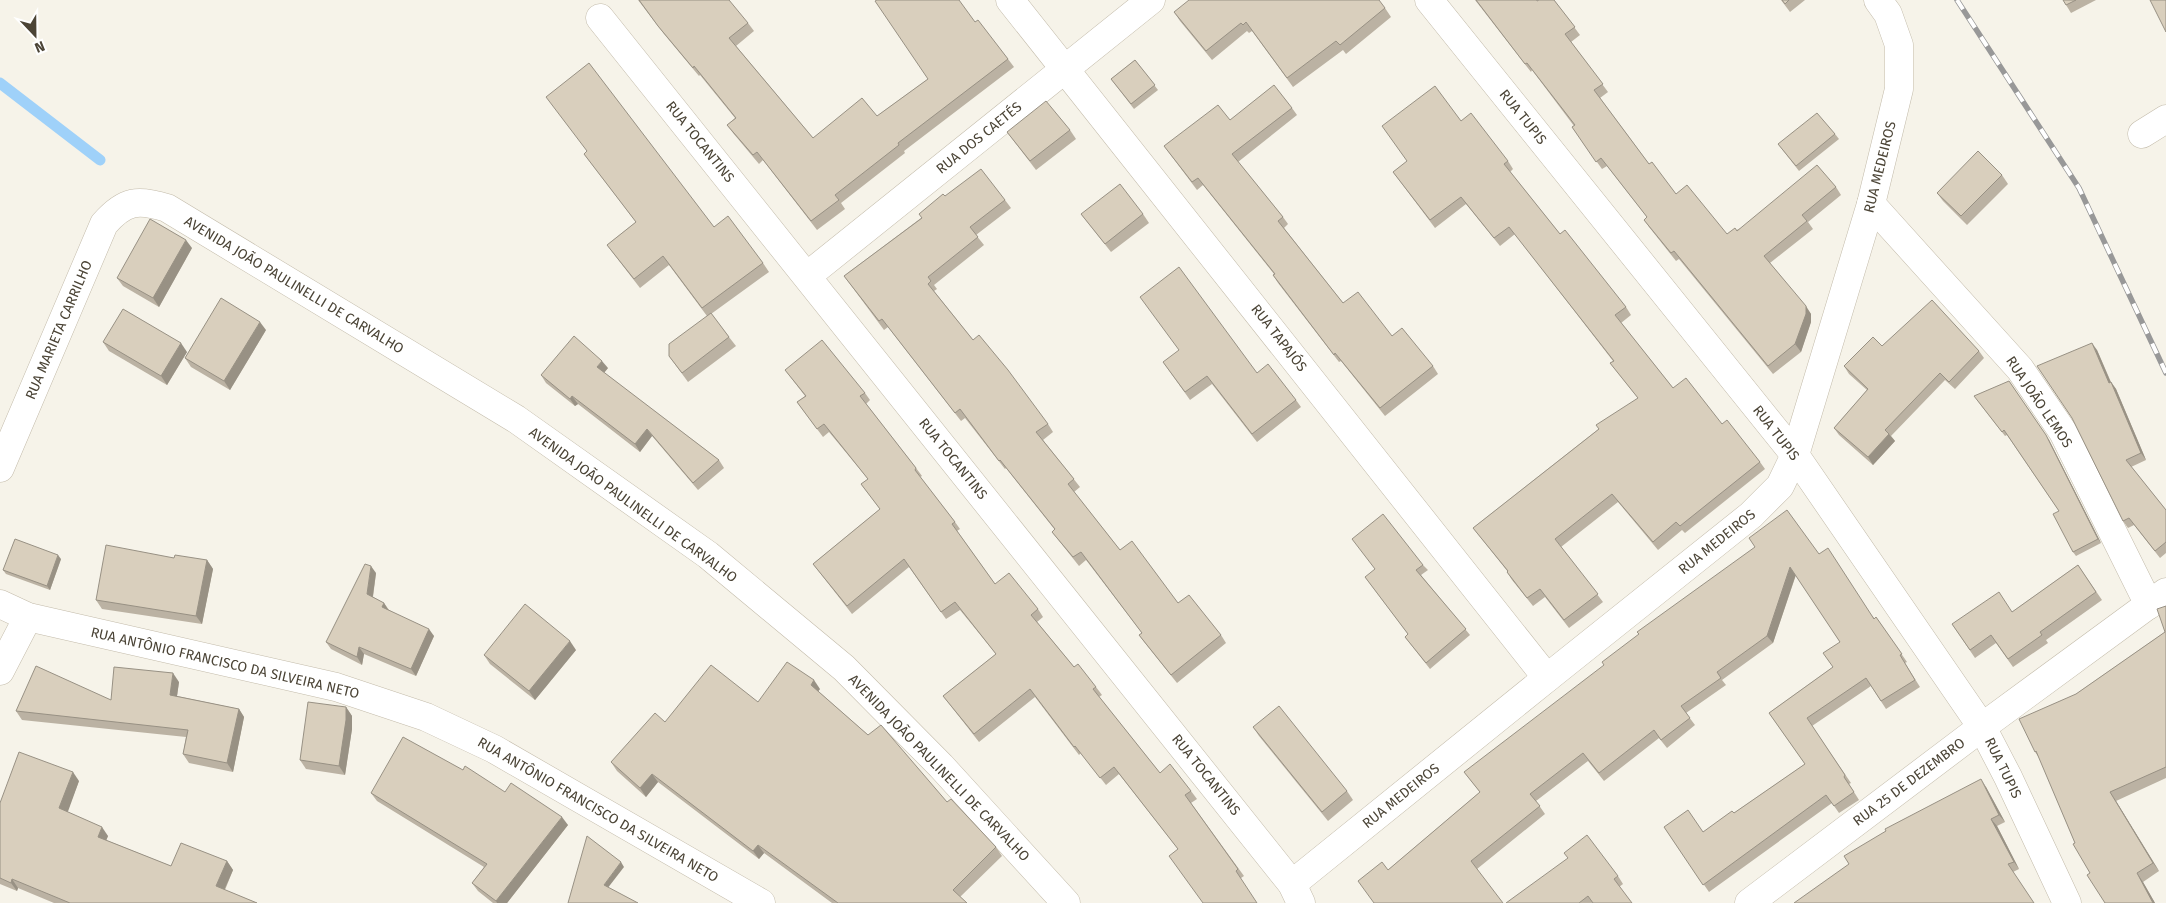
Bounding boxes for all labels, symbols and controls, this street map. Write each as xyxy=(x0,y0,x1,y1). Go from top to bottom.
north arrow xyxy=(10,10,60,60)
text: N xyxy=(32,37,47,56)
street label: RUA TUPIS xyxy=(1496,86,1550,148)
street label: RUA DOS CAETÉS xyxy=(932,97,1025,178)
street label: RUA TOCANTINS xyxy=(662,98,738,186)
street label: RUA MEDEIROS xyxy=(1860,119,1900,215)
street label: AVENIDA JOÃO PAULINELLI DE CARVALHO xyxy=(181,213,407,357)
street label: RUA MARIETA CARRILHO xyxy=(22,258,96,402)
street label: RUA TAPAJÓS xyxy=(1247,300,1312,375)
street label: RUA JOÃO LEMOS xyxy=(2002,353,2076,451)
street label: RUA TUPIS xyxy=(1749,402,1803,464)
street label: RUA TOCANTINS xyxy=(915,415,991,503)
street label: AVENIDA JOÃO PAULINELLI DE CARVALHO xyxy=(526,424,740,586)
street label: RUA MEDEIROS xyxy=(1675,506,1759,578)
street label: RUA ANTÔNIO FRANCISCO DA SILVEIRA NETO xyxy=(89,623,361,702)
street label: AVENIDA JOÃO PAULINELLI DE CARVALHO xyxy=(845,671,1033,865)
street label: RUA TOCANTINS xyxy=(1168,731,1244,819)
street label: RUA ANTÔNIO FRANCISCO DA SILVEIRA NETO xyxy=(475,733,722,886)
street label: RUA 25 DE DEZEMBRO xyxy=(1850,734,1968,830)
street label: RUA TUPIS xyxy=(1981,735,2025,802)
street label: RUA MEDEIROS xyxy=(1359,760,1443,832)

